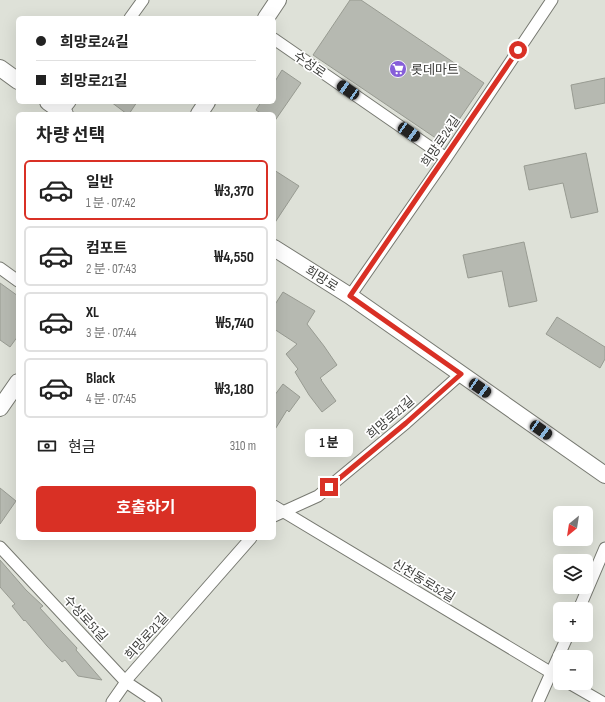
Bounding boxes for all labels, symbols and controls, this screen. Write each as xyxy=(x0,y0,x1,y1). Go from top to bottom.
text: 희망로24길 xyxy=(60,33,129,52)
route start xyxy=(509,41,527,59)
street label: 수성로 xyxy=(290,48,329,82)
supermarket icon: 롯데마트 xyxy=(388,59,408,79)
place label: 롯데마트 xyxy=(411,62,459,78)
text: 희망로21길 xyxy=(60,72,128,91)
car xyxy=(335,78,361,102)
street label: 희망로24길 xyxy=(418,113,464,170)
car xyxy=(396,120,422,144)
text: 차량 선택 xyxy=(36,125,105,146)
icon: car xyxy=(38,172,74,208)
text: 일반 xyxy=(86,173,114,192)
text: ₩3,370 xyxy=(215,182,254,201)
text: 1 분 · 07:42 xyxy=(86,195,136,211)
icon: car xyxy=(38,238,74,274)
text: 컴포트 xyxy=(86,239,127,258)
text: ₩4,550 xyxy=(214,248,254,267)
text: 2 분 · 07:43 xyxy=(86,261,136,277)
street label: 희망로 xyxy=(302,263,341,295)
text: XL xyxy=(86,303,99,322)
icon: car xyxy=(38,304,74,340)
text: ₩5,740 xyxy=(216,314,254,333)
text: 3 분 · 07:44 xyxy=(86,325,136,341)
text: Black xyxy=(86,369,115,388)
icon: car xyxy=(38,370,74,406)
car xyxy=(467,376,493,400)
text: ₩3,180 xyxy=(215,380,254,399)
text: 4 분 · 07:45 xyxy=(86,391,136,407)
street label: 희망로21길 xyxy=(364,393,418,443)
car xyxy=(528,418,554,442)
callout: 1 분 xyxy=(305,429,353,457)
icon: cash xyxy=(36,435,58,457)
text: 1 분 xyxy=(319,435,339,451)
text: 현금 xyxy=(68,438,96,457)
text: 310 m xyxy=(230,438,256,454)
route end xyxy=(320,478,338,496)
button: 호출하기 xyxy=(36,486,256,532)
north arrow xyxy=(553,506,593,546)
map controls xyxy=(553,506,593,690)
button: layers xyxy=(553,554,593,594)
street label: 신천동로52길 xyxy=(389,556,458,606)
street label: 수성로51길 xyxy=(60,592,111,645)
button: + xyxy=(553,602,593,642)
street label: 희망로21길 xyxy=(121,610,172,663)
button: − xyxy=(553,650,593,690)

